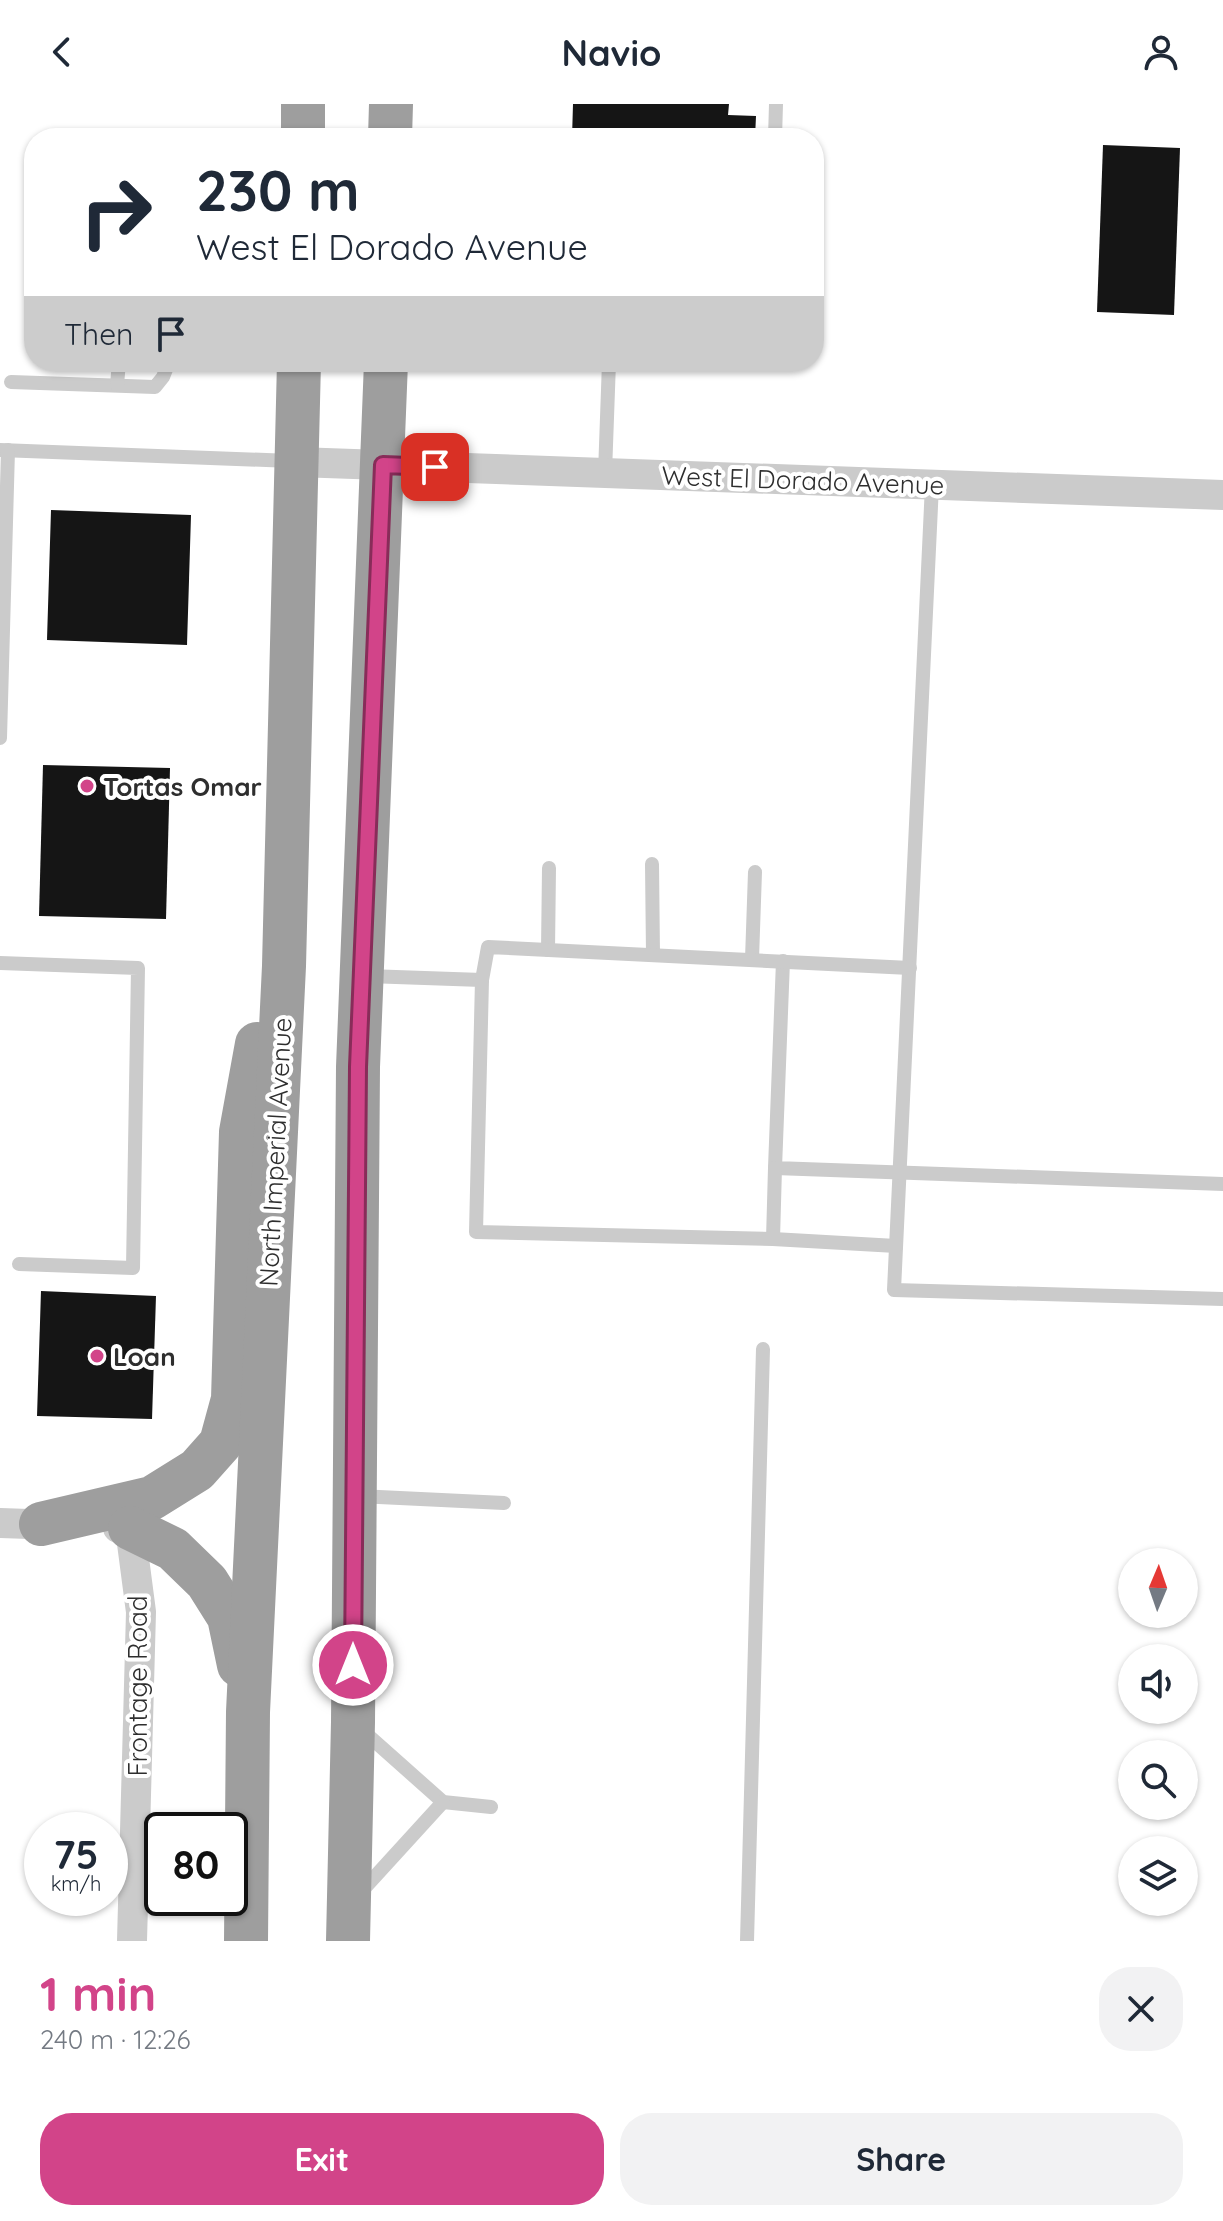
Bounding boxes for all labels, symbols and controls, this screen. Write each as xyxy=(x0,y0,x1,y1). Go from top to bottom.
icon: back xyxy=(40,30,84,74)
text: Navio xyxy=(562,30,661,75)
icon: person xyxy=(1139,30,1183,74)
text: 230 m xyxy=(196,155,360,225)
icon: right xyxy=(64,160,168,264)
text: West El Dorado Avenue xyxy=(196,224,588,269)
icon: arrive xyxy=(149,312,193,356)
text: Then xyxy=(64,315,133,353)
pin xyxy=(401,433,469,501)
icon: arrive xyxy=(413,445,457,489)
street label: West El Dorado Avenue xyxy=(661,459,945,501)
place label: Tortas Omar xyxy=(103,770,262,803)
marker: Tortas Omar xyxy=(78,777,96,795)
street label: North Imperial Avenue xyxy=(251,1017,299,1287)
place label: Loan xyxy=(113,1340,176,1373)
marker: Loan xyxy=(88,1347,106,1365)
north arrow xyxy=(1118,1548,1198,1628)
map controls xyxy=(1118,1548,1198,1916)
street label: Frontage Road xyxy=(121,1595,154,1777)
position arrow xyxy=(311,1623,395,1707)
button: sound xyxy=(1118,1644,1198,1724)
button: search xyxy=(1118,1740,1198,1820)
speed limit sign: 80 xyxy=(144,1812,248,1916)
text: 75 xyxy=(54,1829,99,1879)
button: layers xyxy=(1118,1836,1198,1916)
text: km/h xyxy=(51,1871,101,1896)
text: 1 min xyxy=(40,1963,156,2023)
button: close xyxy=(1099,1967,1183,2051)
text: 240 m · 12:26 xyxy=(40,2023,191,2056)
button: Exit xyxy=(40,2113,604,2205)
button: Share xyxy=(620,2113,1183,2205)

